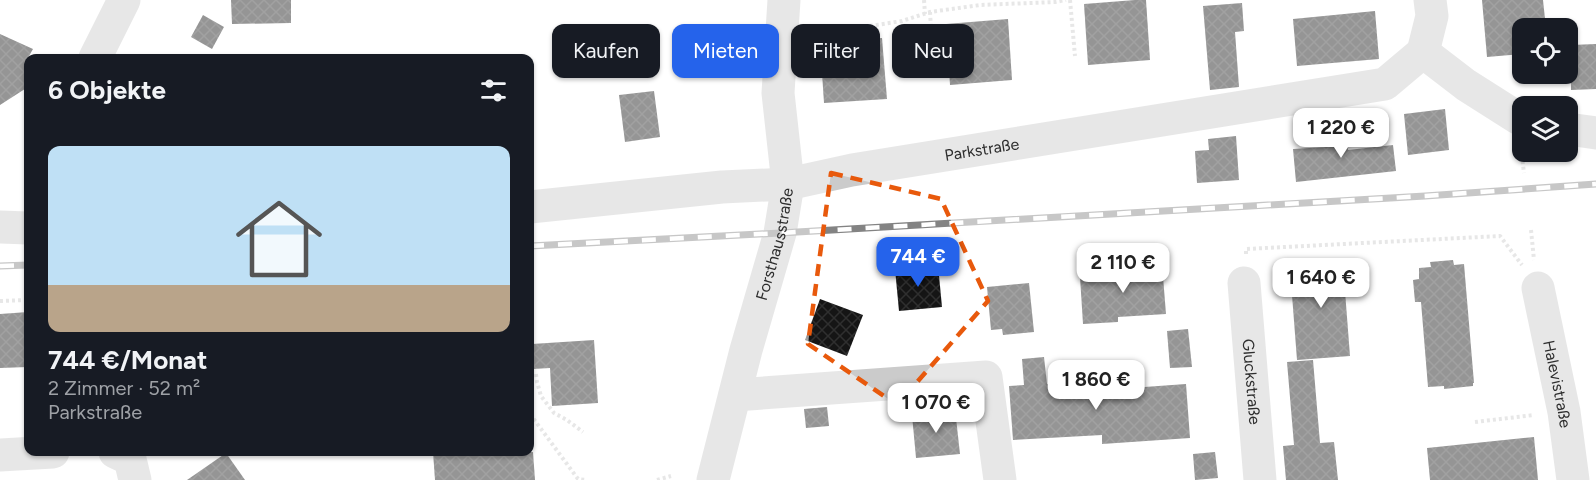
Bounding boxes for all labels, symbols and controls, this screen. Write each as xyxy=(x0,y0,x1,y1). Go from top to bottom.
map controls xyxy=(1512,18,1578,162)
button: locate xyxy=(1512,18,1578,84)
chip: Kaufen xyxy=(552,24,660,78)
chip: Mieten xyxy=(672,24,779,78)
chip: Filter xyxy=(791,24,880,78)
chip: Neu xyxy=(892,24,974,78)
text: 6 Objekte xyxy=(48,74,166,106)
icon: filters xyxy=(477,74,510,107)
button: layers xyxy=(1512,96,1578,162)
pin: 1 220 € xyxy=(1286,108,1396,159)
text: 1 220 € xyxy=(1307,115,1375,139)
street label: Parkstraße xyxy=(943,134,1021,165)
icon: home xyxy=(225,185,333,293)
street label: Forsthausstraße xyxy=(752,186,797,303)
pin: 744 € xyxy=(876,237,960,288)
pin: 2 110 € xyxy=(1068,243,1178,294)
text: 744 € xyxy=(890,244,946,268)
text: 2 110 € xyxy=(1091,250,1155,274)
pin: 1 640 € xyxy=(1266,258,1376,309)
text: 1 640 € xyxy=(1286,265,1356,289)
street label: Gluckstraße xyxy=(1239,338,1264,426)
street label: Halevistraße xyxy=(1539,338,1575,429)
text: 744 €/Monat xyxy=(48,344,207,376)
pin: 1 860 € xyxy=(1041,360,1151,411)
text: 1 860 € xyxy=(1062,367,1130,391)
text: 2 Zimmer · 52 m² xyxy=(48,376,200,400)
pin: 1 070 € xyxy=(881,383,991,434)
text: 1 070 € xyxy=(902,390,970,414)
text: Parkstraße xyxy=(48,400,142,424)

